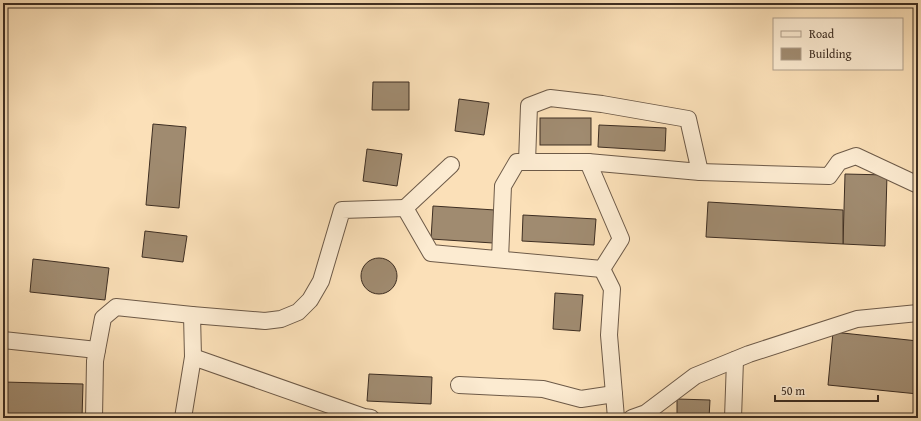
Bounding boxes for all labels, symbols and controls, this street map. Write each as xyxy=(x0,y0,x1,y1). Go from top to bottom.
legend xyxy=(773,18,903,70)
text: Road xyxy=(809,25,835,42)
text: Building xyxy=(809,45,852,62)
scale bar xyxy=(775,377,878,403)
text: 50 m xyxy=(781,382,805,399)

